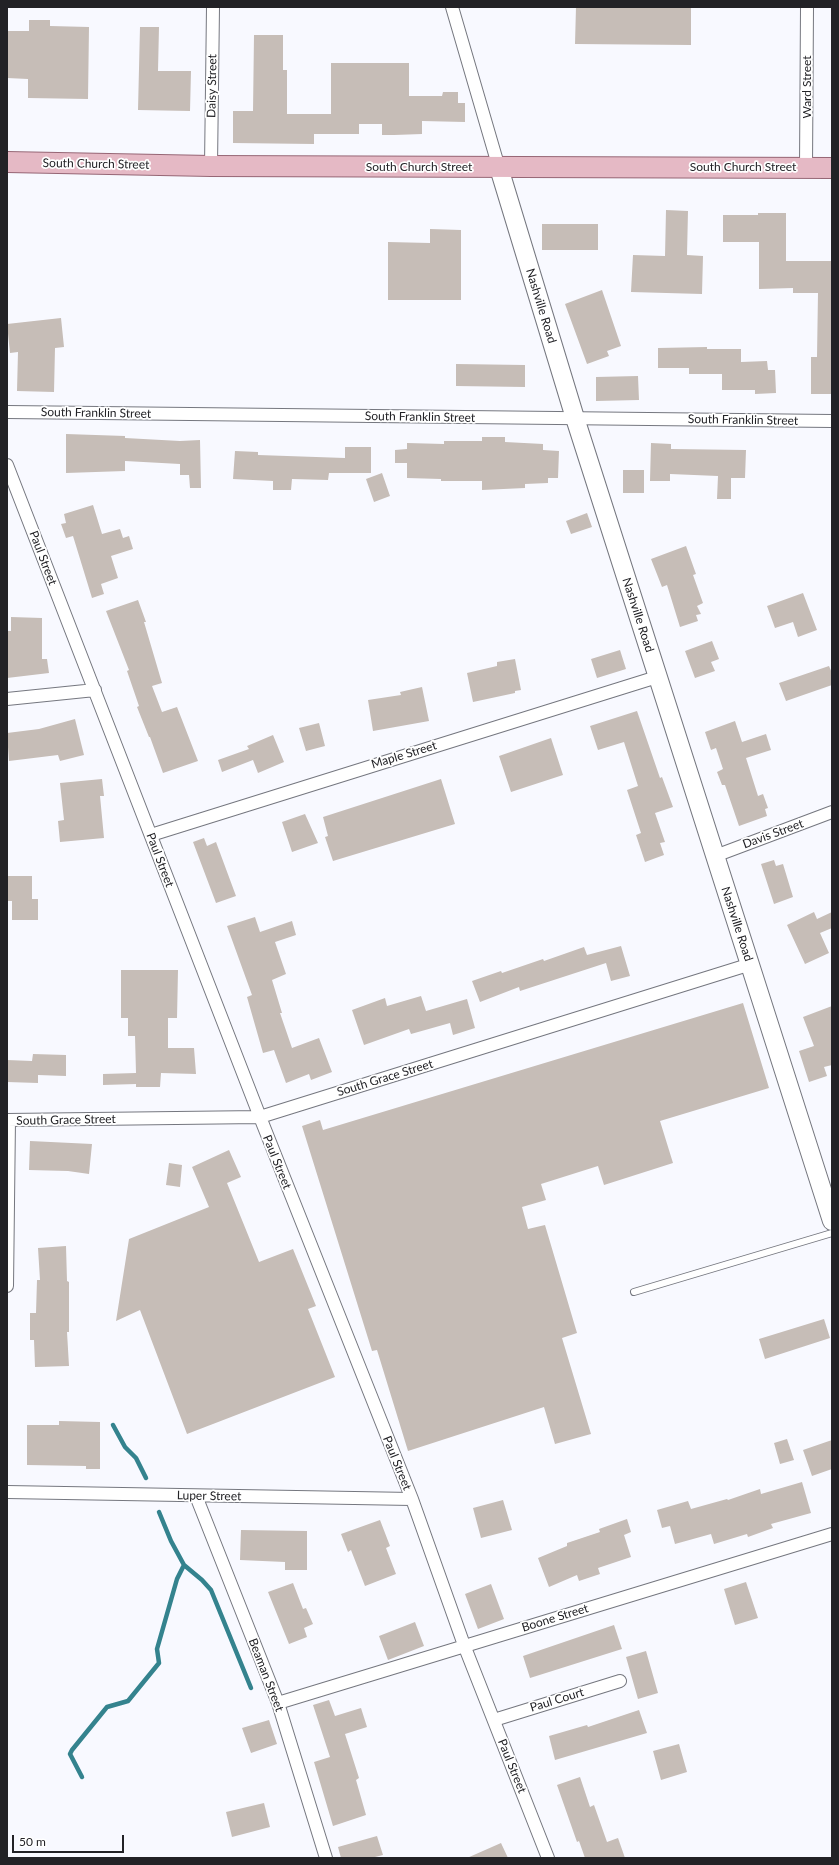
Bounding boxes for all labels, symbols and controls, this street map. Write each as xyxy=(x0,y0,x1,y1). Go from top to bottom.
street label: Daisy Street xyxy=(204,54,220,118)
street label: Ward Street xyxy=(800,55,814,119)
street label: South Church Street xyxy=(43,156,149,172)
street label: South Church Street xyxy=(366,160,472,174)
street label: South Church Street xyxy=(690,160,796,174)
street label: Nashville Road xyxy=(523,267,559,345)
street label: South Franklin Street xyxy=(41,405,151,421)
street label: South Franklin Street xyxy=(365,409,475,425)
street label: South Franklin Street xyxy=(688,412,798,428)
street label: Paul Street xyxy=(26,529,60,587)
street label: Nashville Road xyxy=(619,576,657,654)
street label: Maple Street xyxy=(370,738,438,772)
street label: Davis Street xyxy=(741,816,805,852)
street label: Paul Street xyxy=(143,831,177,889)
street label: Nashville Road xyxy=(718,885,756,963)
street label: South Grace Street xyxy=(335,1057,435,1099)
street label: South Grace Street xyxy=(16,1112,116,1128)
street label: Paul Street xyxy=(260,1133,294,1191)
street label: Paul Street xyxy=(380,1434,414,1492)
street label: Luper Street xyxy=(177,1488,241,1504)
street label: Boone Street xyxy=(520,1601,590,1635)
street label: Beaman Street xyxy=(245,1636,287,1714)
street label: Paul Court xyxy=(528,1685,586,1715)
street label: Paul Street xyxy=(495,1737,529,1795)
scale bar xyxy=(14,1827,126,1853)
text: 50 m xyxy=(19,1834,46,1849)

